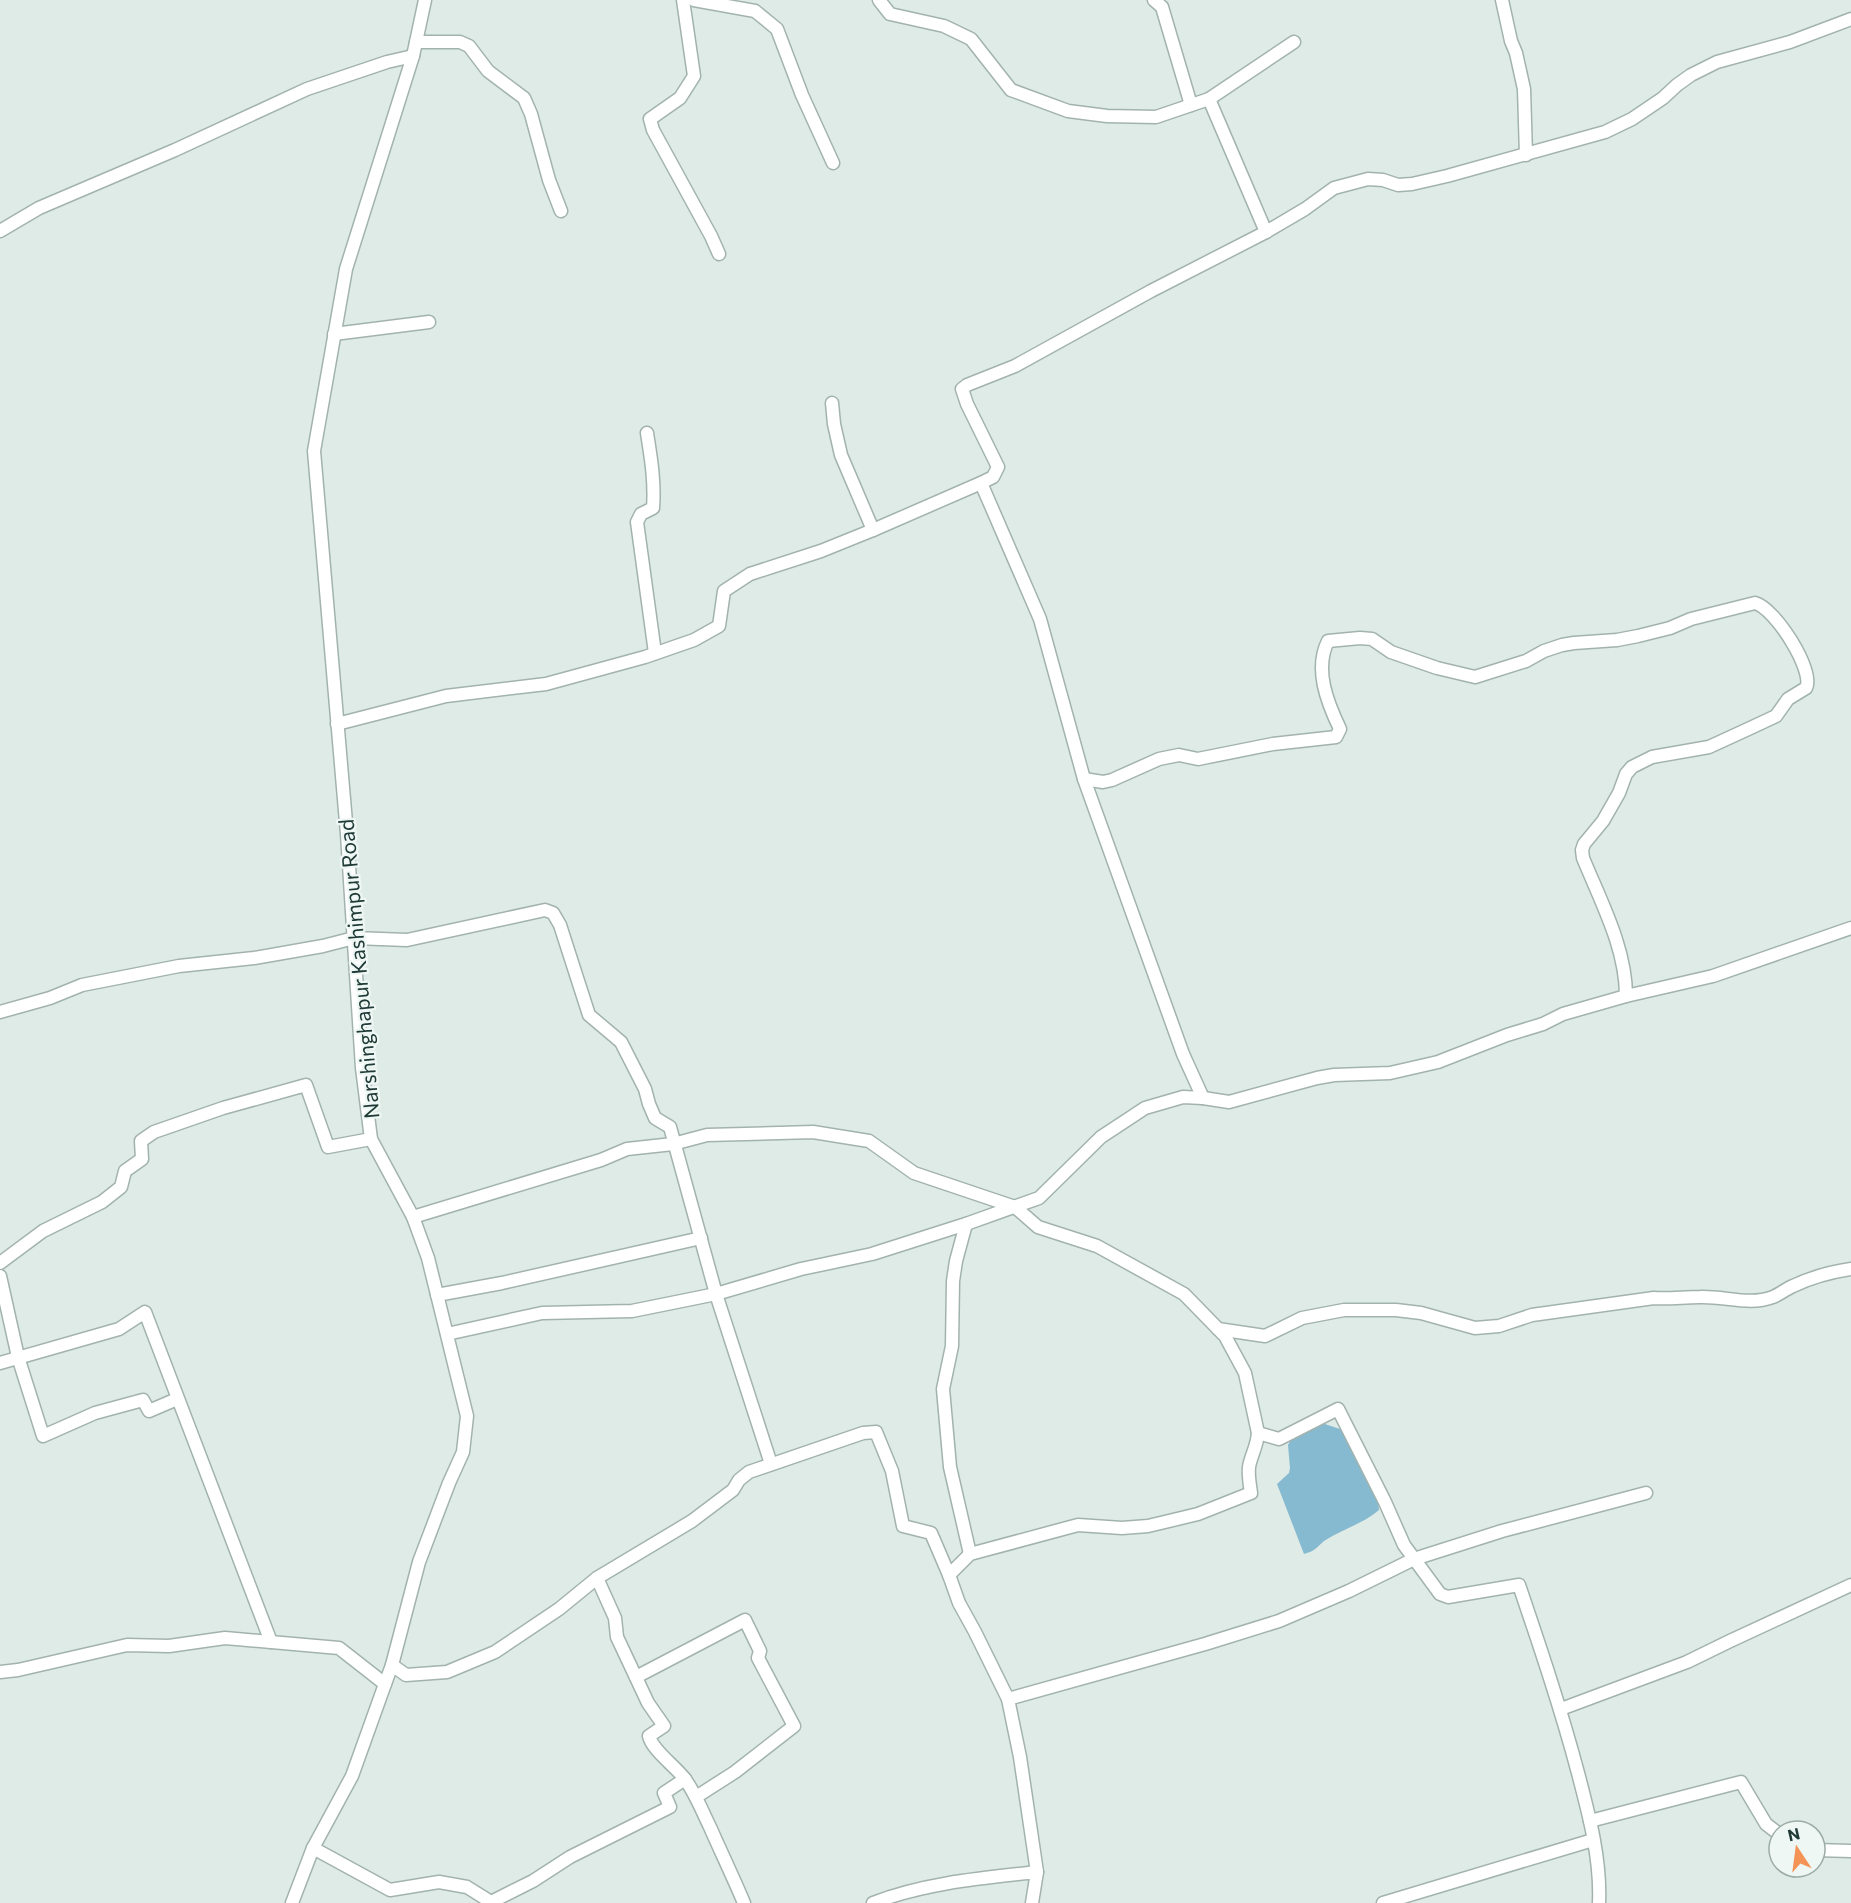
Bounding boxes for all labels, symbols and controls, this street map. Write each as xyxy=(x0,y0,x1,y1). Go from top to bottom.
street label: Narshinghapur Kashimpur Road xyxy=(332,818,384,1120)
north arrow xyxy=(1767,1819,1827,1879)
text: N xyxy=(1786,1823,1801,1845)

